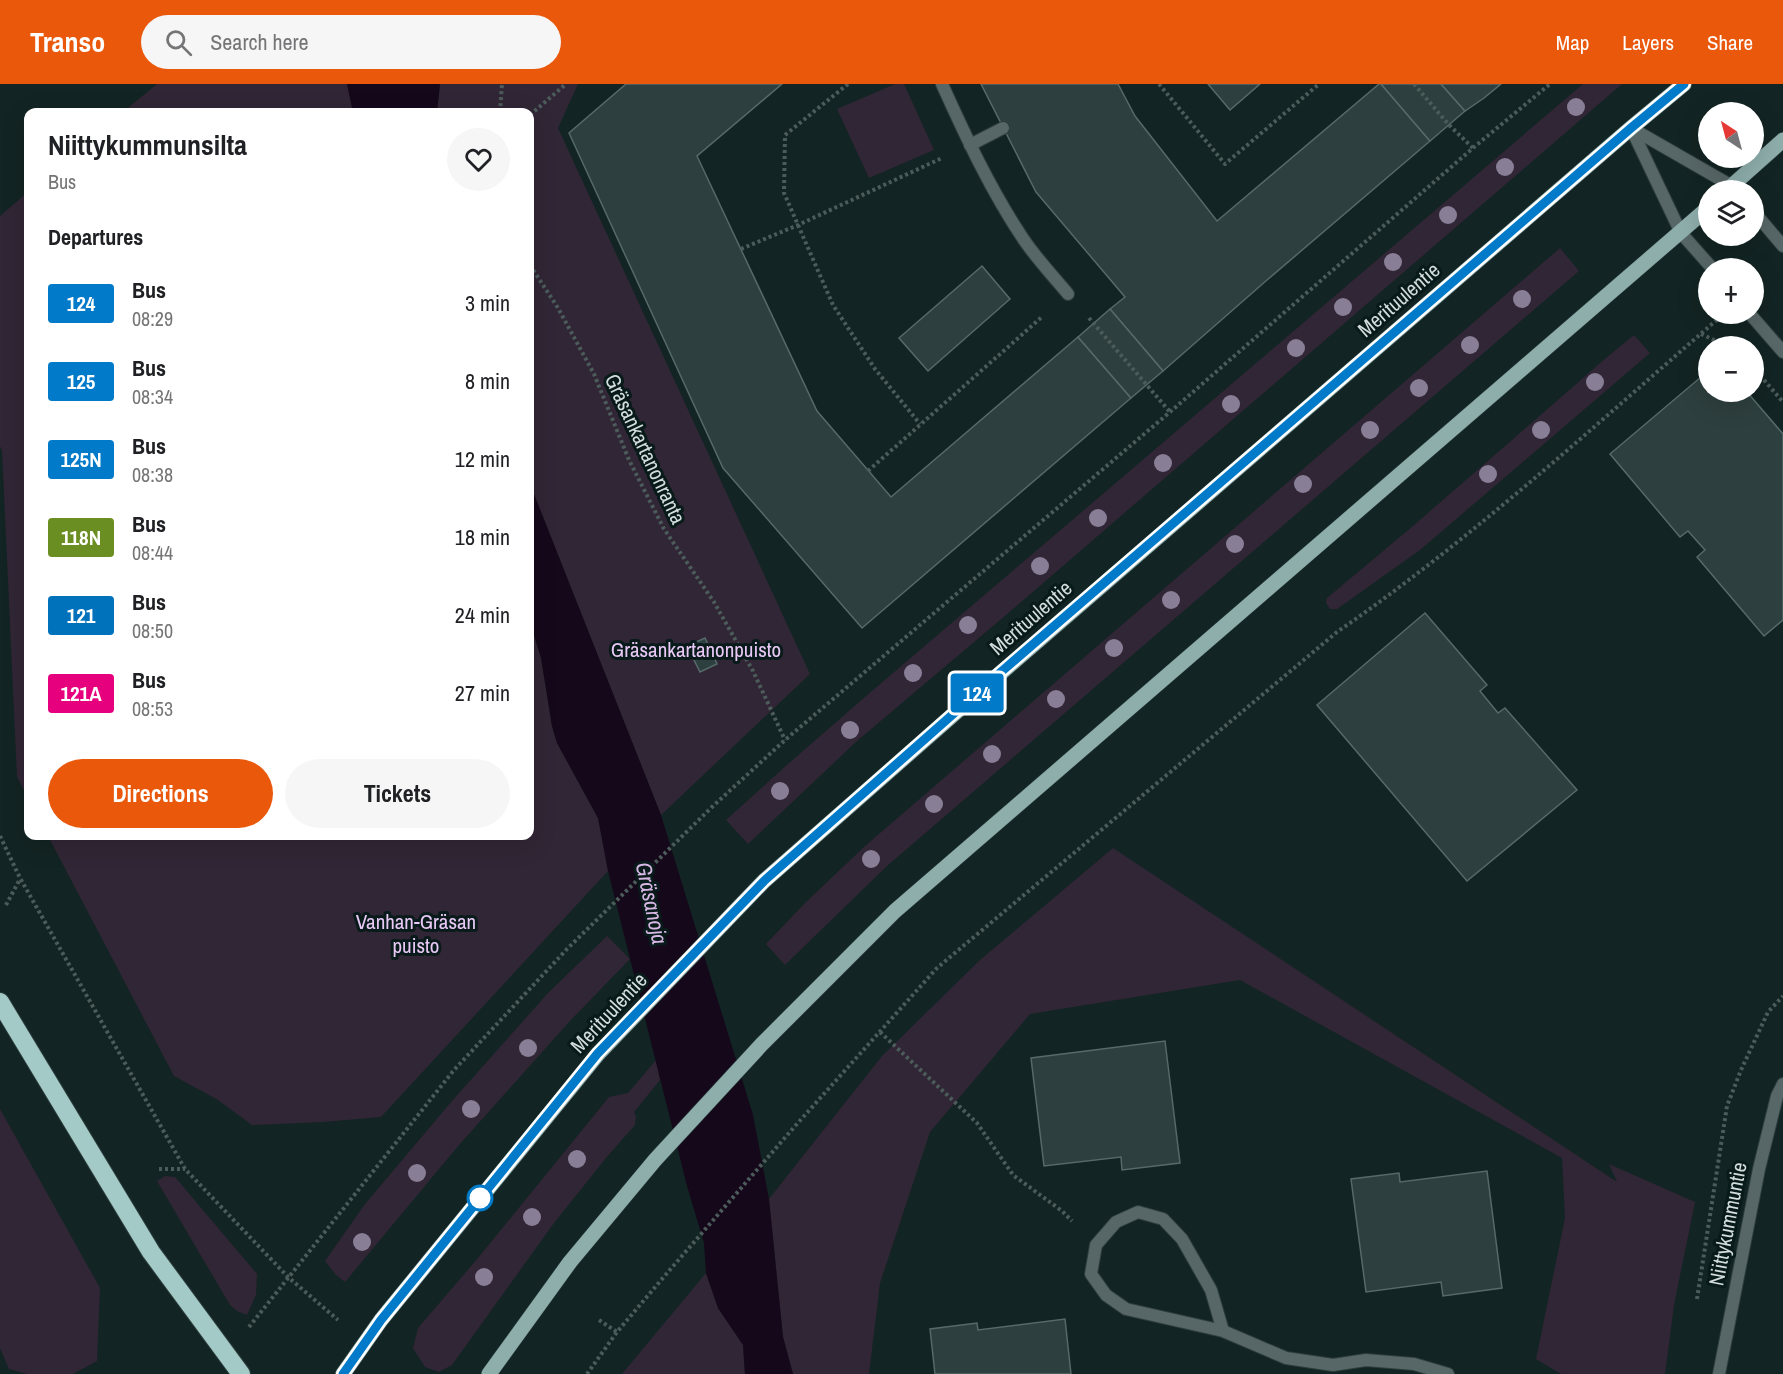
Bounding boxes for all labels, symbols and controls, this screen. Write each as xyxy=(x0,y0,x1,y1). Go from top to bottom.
search box xyxy=(141,15,561,69)
text: Transo xyxy=(30,23,105,61)
icon: search xyxy=(162,26,195,59)
text: Search here xyxy=(210,27,309,57)
text: Map xyxy=(1556,28,1589,57)
text: Layers xyxy=(1622,28,1674,57)
text: Share xyxy=(1707,28,1753,57)
north arrow xyxy=(1698,102,1764,168)
map controls xyxy=(1698,102,1764,402)
text: Niittykummunsilta xyxy=(48,126,247,164)
button: heart xyxy=(447,128,510,191)
text: Bus xyxy=(48,168,76,195)
button: layers xyxy=(1698,180,1764,246)
text: Departures xyxy=(48,222,143,252)
street label: Merituulentie xyxy=(1351,256,1446,344)
button: + xyxy=(1698,258,1764,324)
text: Bus xyxy=(132,275,166,305)
text: 3 min xyxy=(465,288,510,318)
text: 124 xyxy=(67,289,95,318)
text: 08:29 xyxy=(132,305,173,332)
button: − xyxy=(1698,336,1764,402)
text: Bus xyxy=(132,353,166,383)
text: 8 min xyxy=(465,366,510,396)
text: 125 xyxy=(67,367,95,396)
street label: Gräsankartanonranta xyxy=(598,369,693,529)
text: 08:34 xyxy=(132,383,173,410)
text: Bus xyxy=(132,431,166,461)
text: 12 min xyxy=(455,444,510,474)
text: 125N xyxy=(60,445,102,474)
text: 08:38 xyxy=(132,461,173,488)
text: Bus xyxy=(132,509,166,539)
text: 18 min xyxy=(455,522,510,552)
text: 118N xyxy=(61,523,101,552)
text: 08:44 xyxy=(132,539,173,566)
street label: Merituulentie xyxy=(983,574,1078,662)
text: Bus xyxy=(132,587,166,617)
text: 24 min xyxy=(455,600,510,630)
text: 121 xyxy=(67,601,95,630)
text: 08:50 xyxy=(132,617,173,644)
park label: Gräsankartanonpuisto xyxy=(611,635,781,664)
text: Bus xyxy=(132,665,166,695)
line badge: 124 xyxy=(942,674,1012,712)
text: 27 min xyxy=(455,678,510,708)
text: 121A xyxy=(60,679,102,708)
text: 124 xyxy=(963,679,991,708)
text: 08:53 xyxy=(132,695,173,722)
button: Directions xyxy=(48,759,273,828)
button: Tickets xyxy=(285,759,510,828)
water label: Gräsanoja xyxy=(629,859,675,947)
park label: Vanhan-Gräsan puisto xyxy=(356,907,476,960)
street label: Merituulentie xyxy=(564,966,654,1059)
street label: Niittykummuntie xyxy=(1701,1160,1754,1288)
unlabelled marker xyxy=(467,1185,493,1211)

